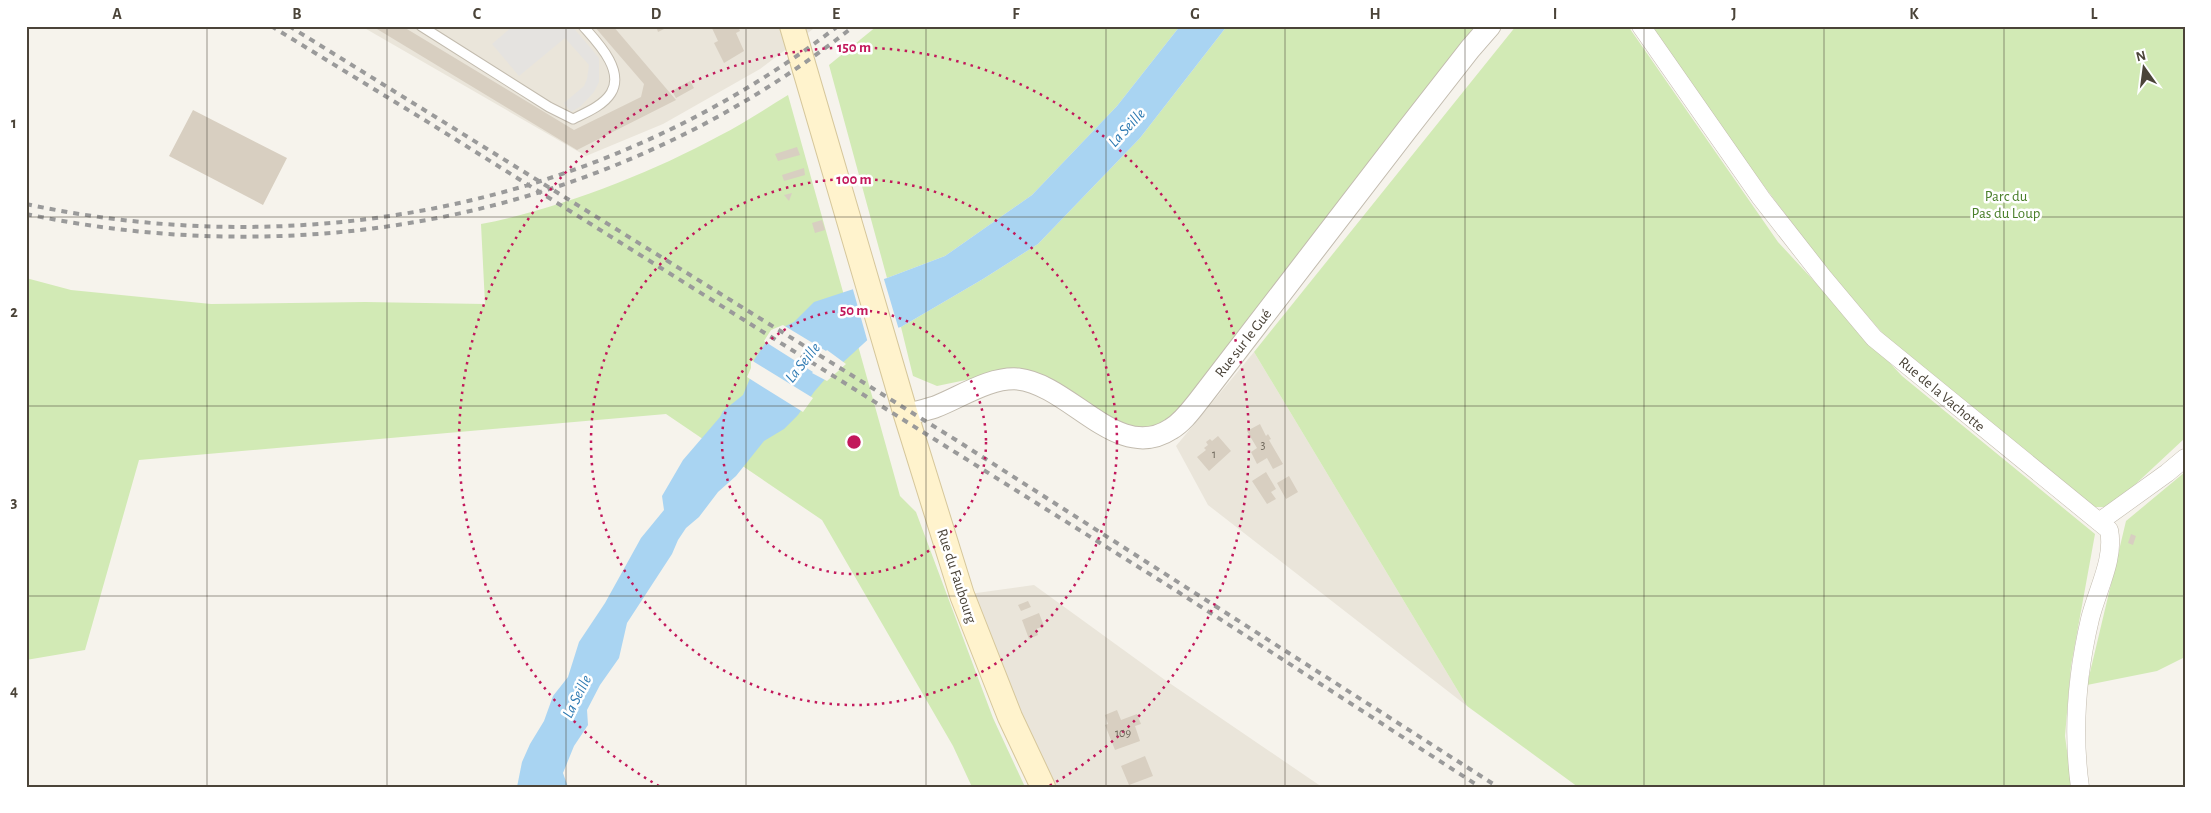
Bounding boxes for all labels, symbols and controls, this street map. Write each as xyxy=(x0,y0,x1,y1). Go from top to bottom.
text: A xyxy=(112,6,122,22)
text: B xyxy=(292,6,302,22)
text: C xyxy=(473,6,482,22)
text: D xyxy=(651,6,662,22)
text: E xyxy=(832,6,840,22)
text: F xyxy=(1012,6,1020,22)
text: G xyxy=(1190,6,1200,22)
text: H xyxy=(1369,6,1381,22)
text: I xyxy=(1553,6,1557,22)
text: J xyxy=(1731,6,1737,22)
text: K xyxy=(1909,6,1919,22)
text: L xyxy=(2091,6,2098,22)
text: 150 m xyxy=(837,40,871,55)
north arrow xyxy=(2118,42,2168,92)
text: N xyxy=(2135,48,2148,64)
water label: La Seille xyxy=(1105,105,1148,150)
text: 1 xyxy=(11,115,17,131)
text: 100 m xyxy=(836,172,872,187)
park label: Parc du Pas du Loup xyxy=(1972,189,2040,221)
text: 50 m xyxy=(840,303,868,318)
text: 2 xyxy=(10,304,18,320)
street label: Rue sur le Gué xyxy=(1212,306,1275,380)
water label: La Seille xyxy=(782,340,823,386)
street label: Rue de la Vachotte xyxy=(1896,354,1988,435)
centre of rings xyxy=(845,433,863,451)
house number: 3 xyxy=(1261,439,1266,451)
house number: 1 xyxy=(1212,448,1216,460)
text: 3 xyxy=(11,494,18,510)
street label: Rue du Faubourg xyxy=(934,527,979,626)
water label: La Seille xyxy=(559,672,594,721)
text: 4 xyxy=(10,683,18,699)
house number: 109 xyxy=(1115,727,1131,739)

